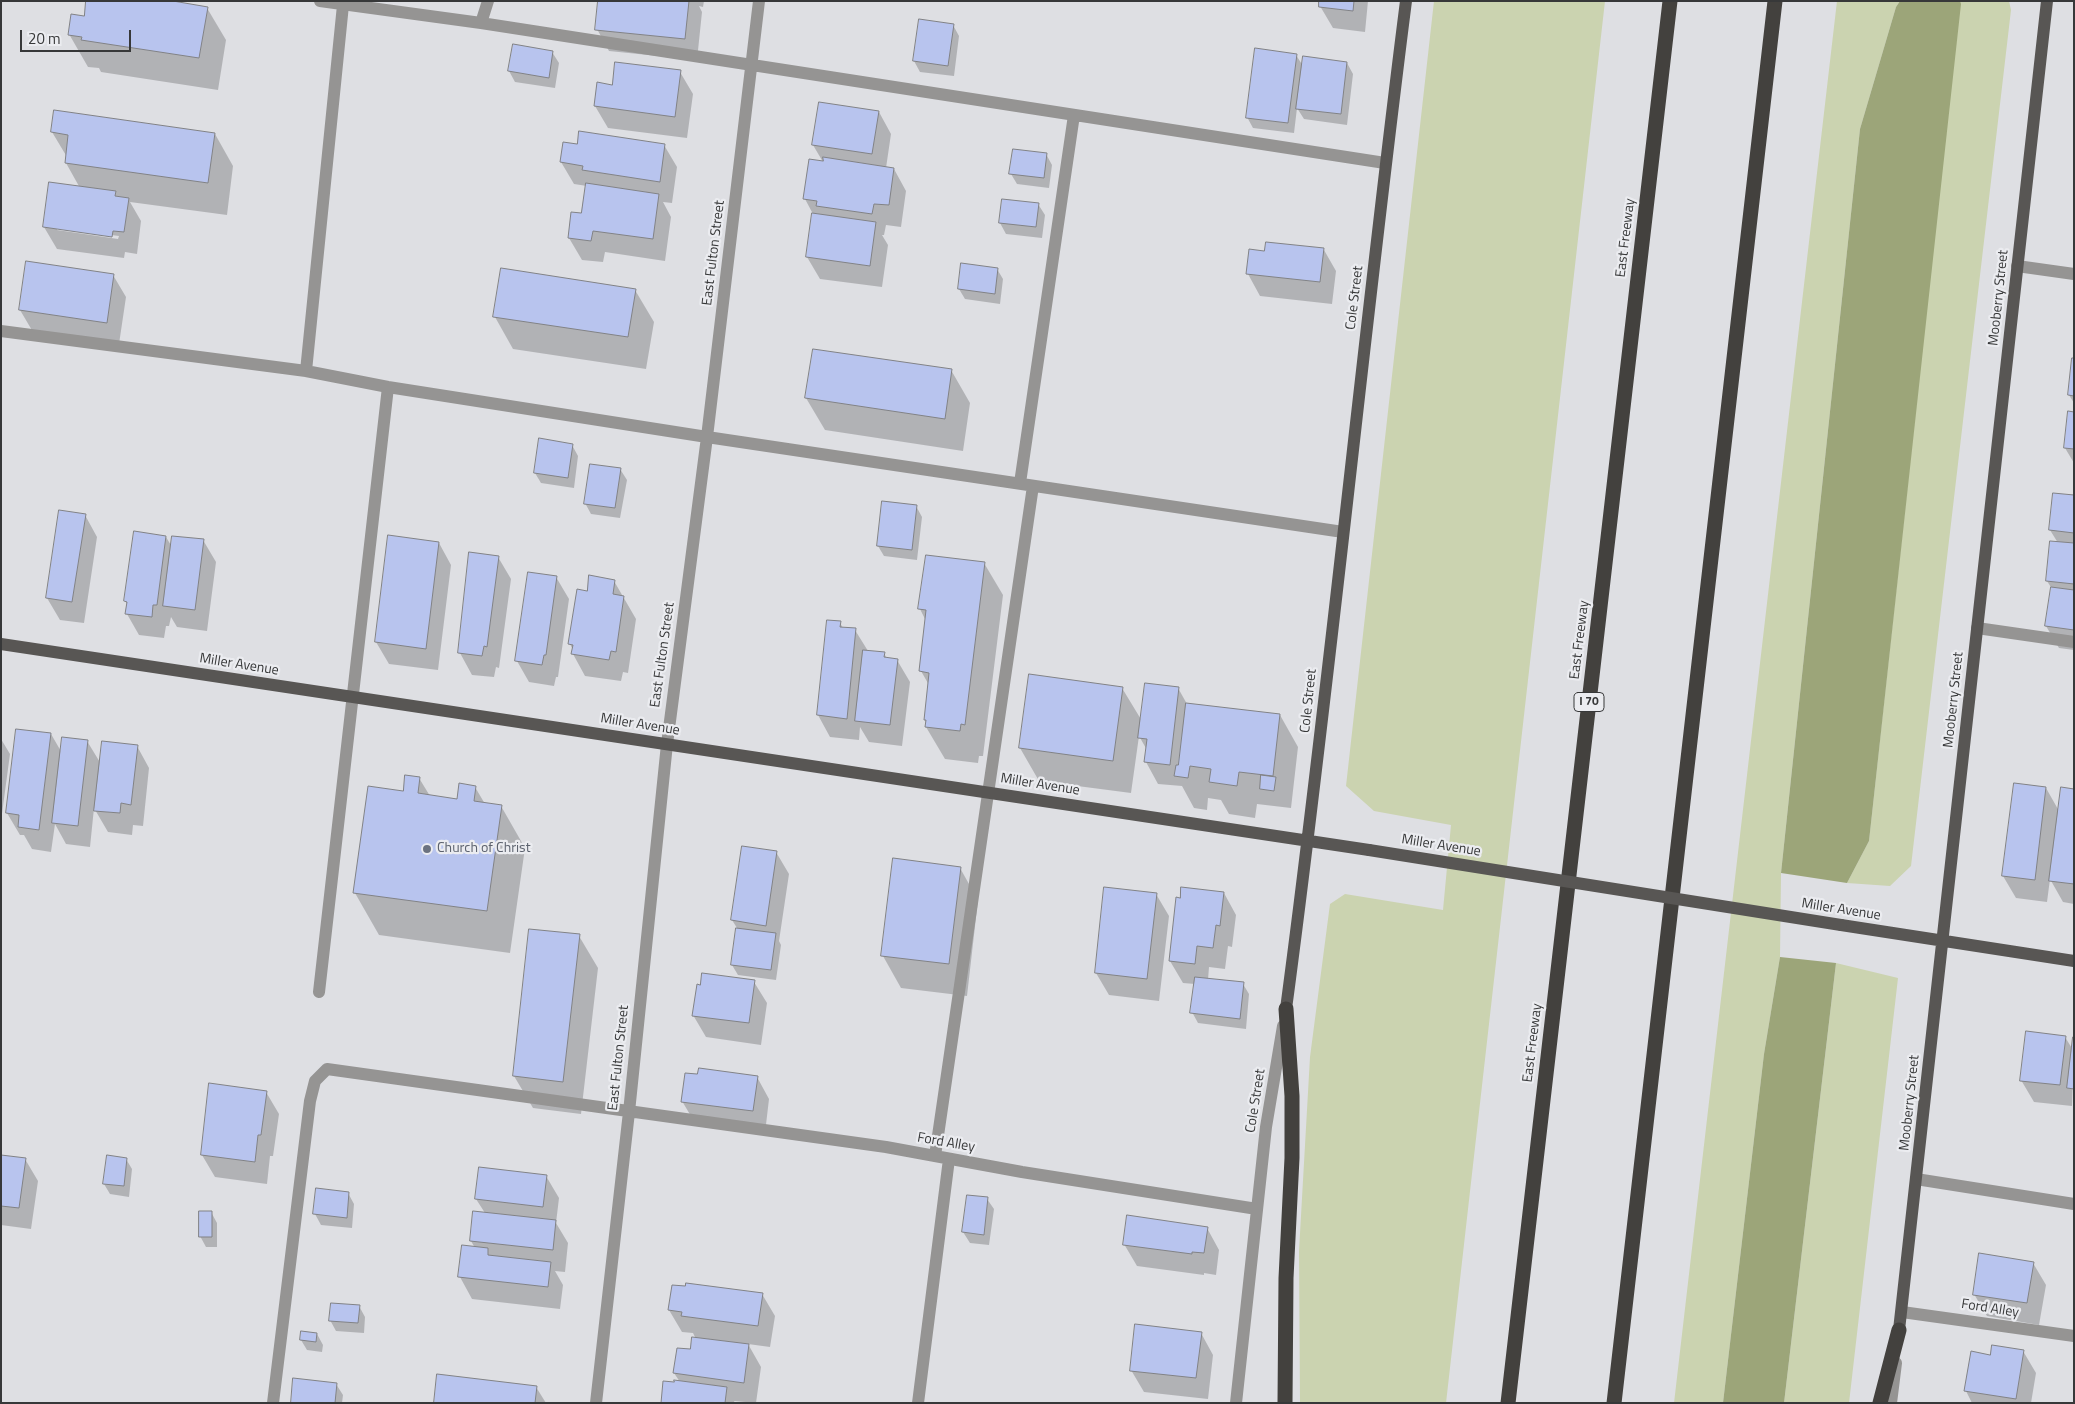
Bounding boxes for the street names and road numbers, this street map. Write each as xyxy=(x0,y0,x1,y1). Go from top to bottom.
street label: East Freeway xyxy=(1613,198,1639,278)
street label: East Fulton Street xyxy=(699,199,729,307)
street label: Mooberry Street xyxy=(1986,249,2012,347)
street label: Cole Street xyxy=(1343,265,1367,331)
street label: East Freeway xyxy=(1567,600,1593,680)
street label: East Fulton Street xyxy=(647,601,679,709)
street label: Miller Avenue xyxy=(198,650,280,680)
street label: Mooberry Street xyxy=(1941,651,1967,749)
street label: Cole Street xyxy=(1297,668,1321,734)
road number: I 70 xyxy=(1574,692,1604,712)
street label: Miller Avenue xyxy=(599,710,681,740)
street label: Miller Avenue xyxy=(999,770,1081,800)
street label: Miller Avenue xyxy=(1400,831,1482,861)
street label: Miller Avenue xyxy=(1800,895,1882,925)
street label: East Freeway xyxy=(1520,1003,1546,1083)
street label: East Fulton Street xyxy=(605,1004,633,1112)
street label: Mooberry Street xyxy=(1897,1054,1923,1152)
street label: Cole Street xyxy=(1243,1068,1269,1134)
street label: Ford Alley xyxy=(916,1130,976,1156)
street label: Ford Alley xyxy=(1960,1296,2020,1322)

